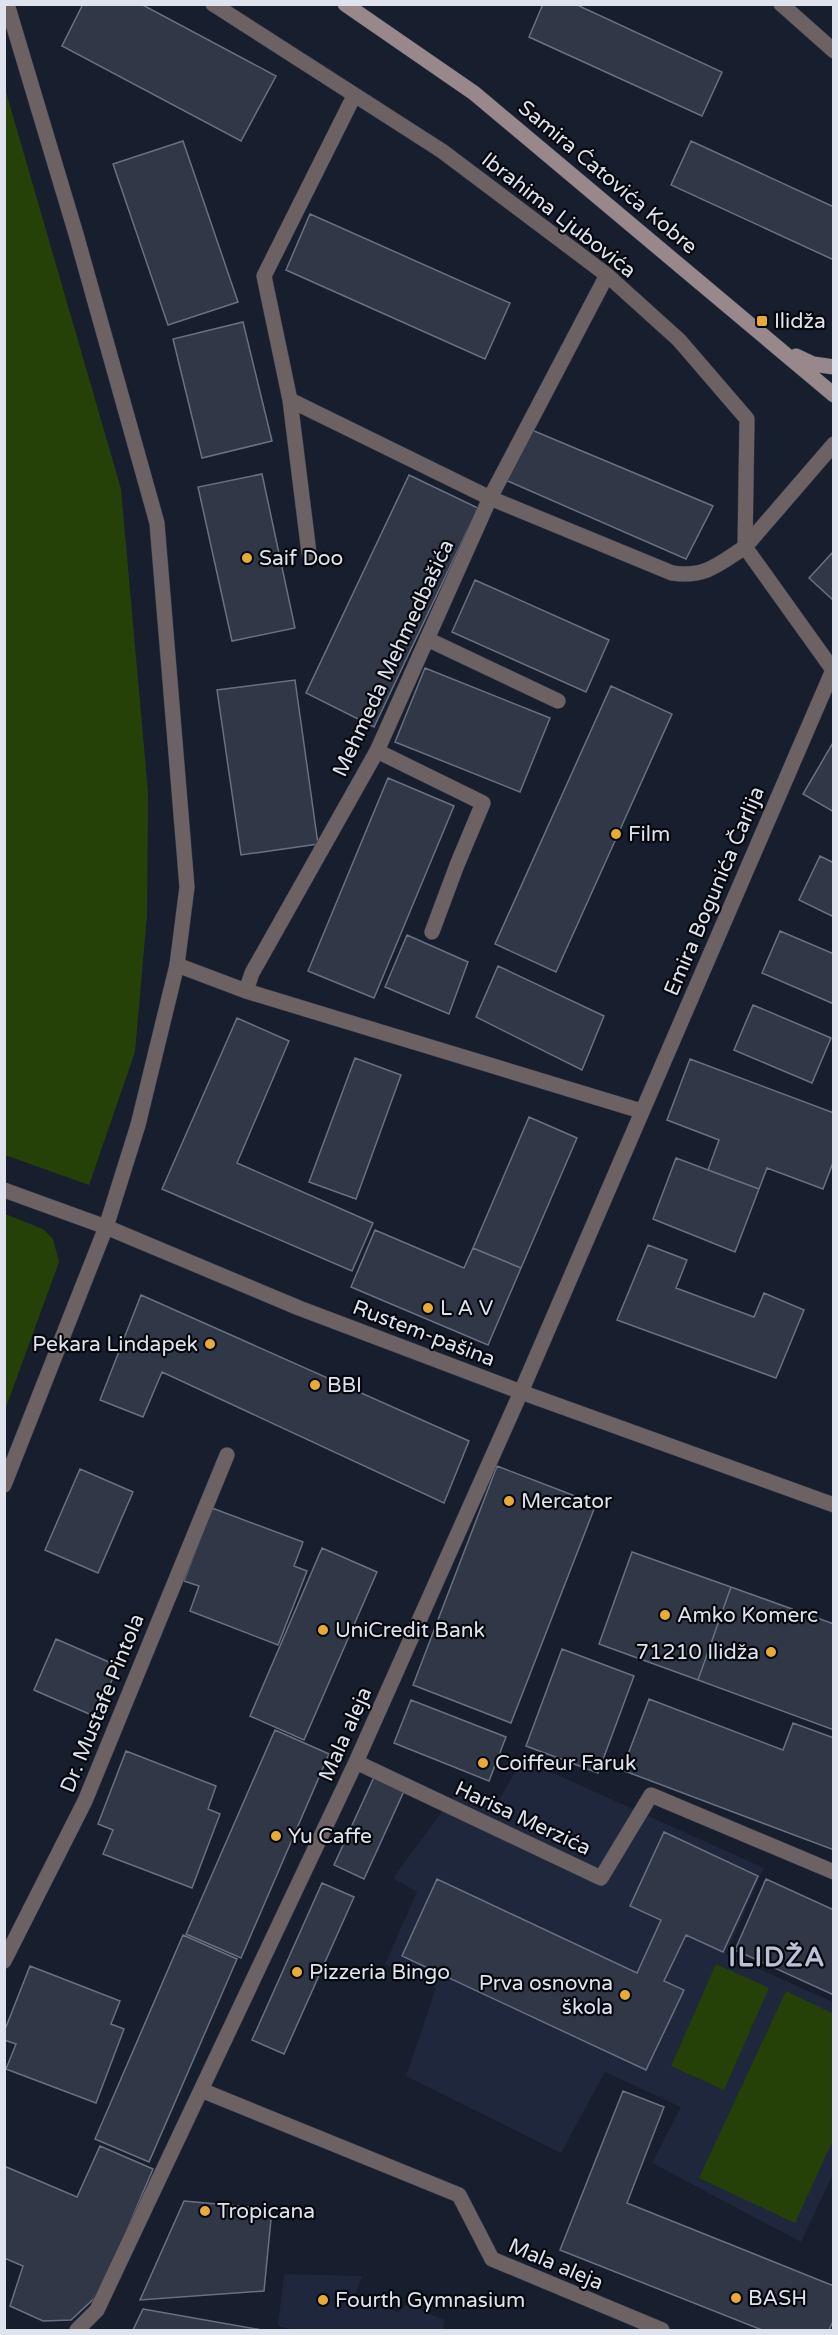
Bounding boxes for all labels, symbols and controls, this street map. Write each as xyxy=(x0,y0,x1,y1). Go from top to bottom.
street label: Samira Ćatovića Kobre xyxy=(513,95,702,260)
street label: Ibrahima Ljubovića xyxy=(477,147,641,283)
place label: Ilidža xyxy=(774,309,826,334)
marker: Ilidža xyxy=(755,314,769,328)
street label: Mehmeda Mehmedbašića xyxy=(327,536,459,781)
place label: Saif Doo xyxy=(259,546,343,571)
marker: Saif Doo xyxy=(240,551,254,565)
street label: Emira Bogunića Čarlija xyxy=(659,783,770,1000)
place label: Film xyxy=(628,822,670,847)
marker: Film xyxy=(609,827,623,841)
street label: Rustem-pašina xyxy=(349,1295,498,1372)
place label: L A V xyxy=(440,1296,494,1321)
marker: L A V xyxy=(421,1301,435,1315)
place label: Pekara Lindapek xyxy=(32,1332,198,1357)
marker: Pekara Lindapek xyxy=(203,1337,217,1351)
place label: BBI xyxy=(327,1373,362,1398)
marker: BBI xyxy=(308,1378,322,1392)
place label: Mercator xyxy=(521,1489,612,1514)
marker: Mercator xyxy=(502,1494,516,1508)
place label: Amko Komerc xyxy=(677,1603,818,1628)
marker: Amko Komerc xyxy=(658,1608,672,1622)
street label: Dr. Mustafe Pintola xyxy=(55,1610,150,1796)
place label: UniCredit Bank xyxy=(335,1618,485,1643)
marker: UniCredit Bank xyxy=(316,1623,330,1637)
place label: 71210 Ilidža xyxy=(636,1640,759,1665)
marker: 71210 Ilidža xyxy=(764,1645,778,1659)
street label: Mala aleja xyxy=(314,1683,377,1785)
place label: Coiffeur Faruk xyxy=(495,1751,636,1776)
marker: Coiffeur Faruk xyxy=(476,1756,490,1770)
street label: Harisa Merzića xyxy=(451,1776,595,1861)
place label: Yu Caffe xyxy=(288,1824,372,1849)
marker: Yu Caffe xyxy=(269,1829,283,1843)
district label: ILIDŽA xyxy=(728,1941,826,1974)
place label: Pizzeria Bingo xyxy=(309,1960,450,1985)
marker: Pizzeria Bingo xyxy=(290,1965,304,1979)
place label: Prva osnovna škola xyxy=(479,1971,613,2020)
marker: Prva osnovna škola xyxy=(618,1988,632,2002)
place label: Tropicana xyxy=(217,2199,315,2224)
marker: Tropicana xyxy=(198,2204,212,2218)
street label: Mala aleja xyxy=(505,2233,607,2296)
place label: BASH xyxy=(748,2286,807,2311)
place label: Fourth Gymnasium xyxy=(335,2288,525,2313)
marker: BASH xyxy=(729,2291,743,2305)
marker: Fourth Gymnasium xyxy=(316,2293,330,2307)

